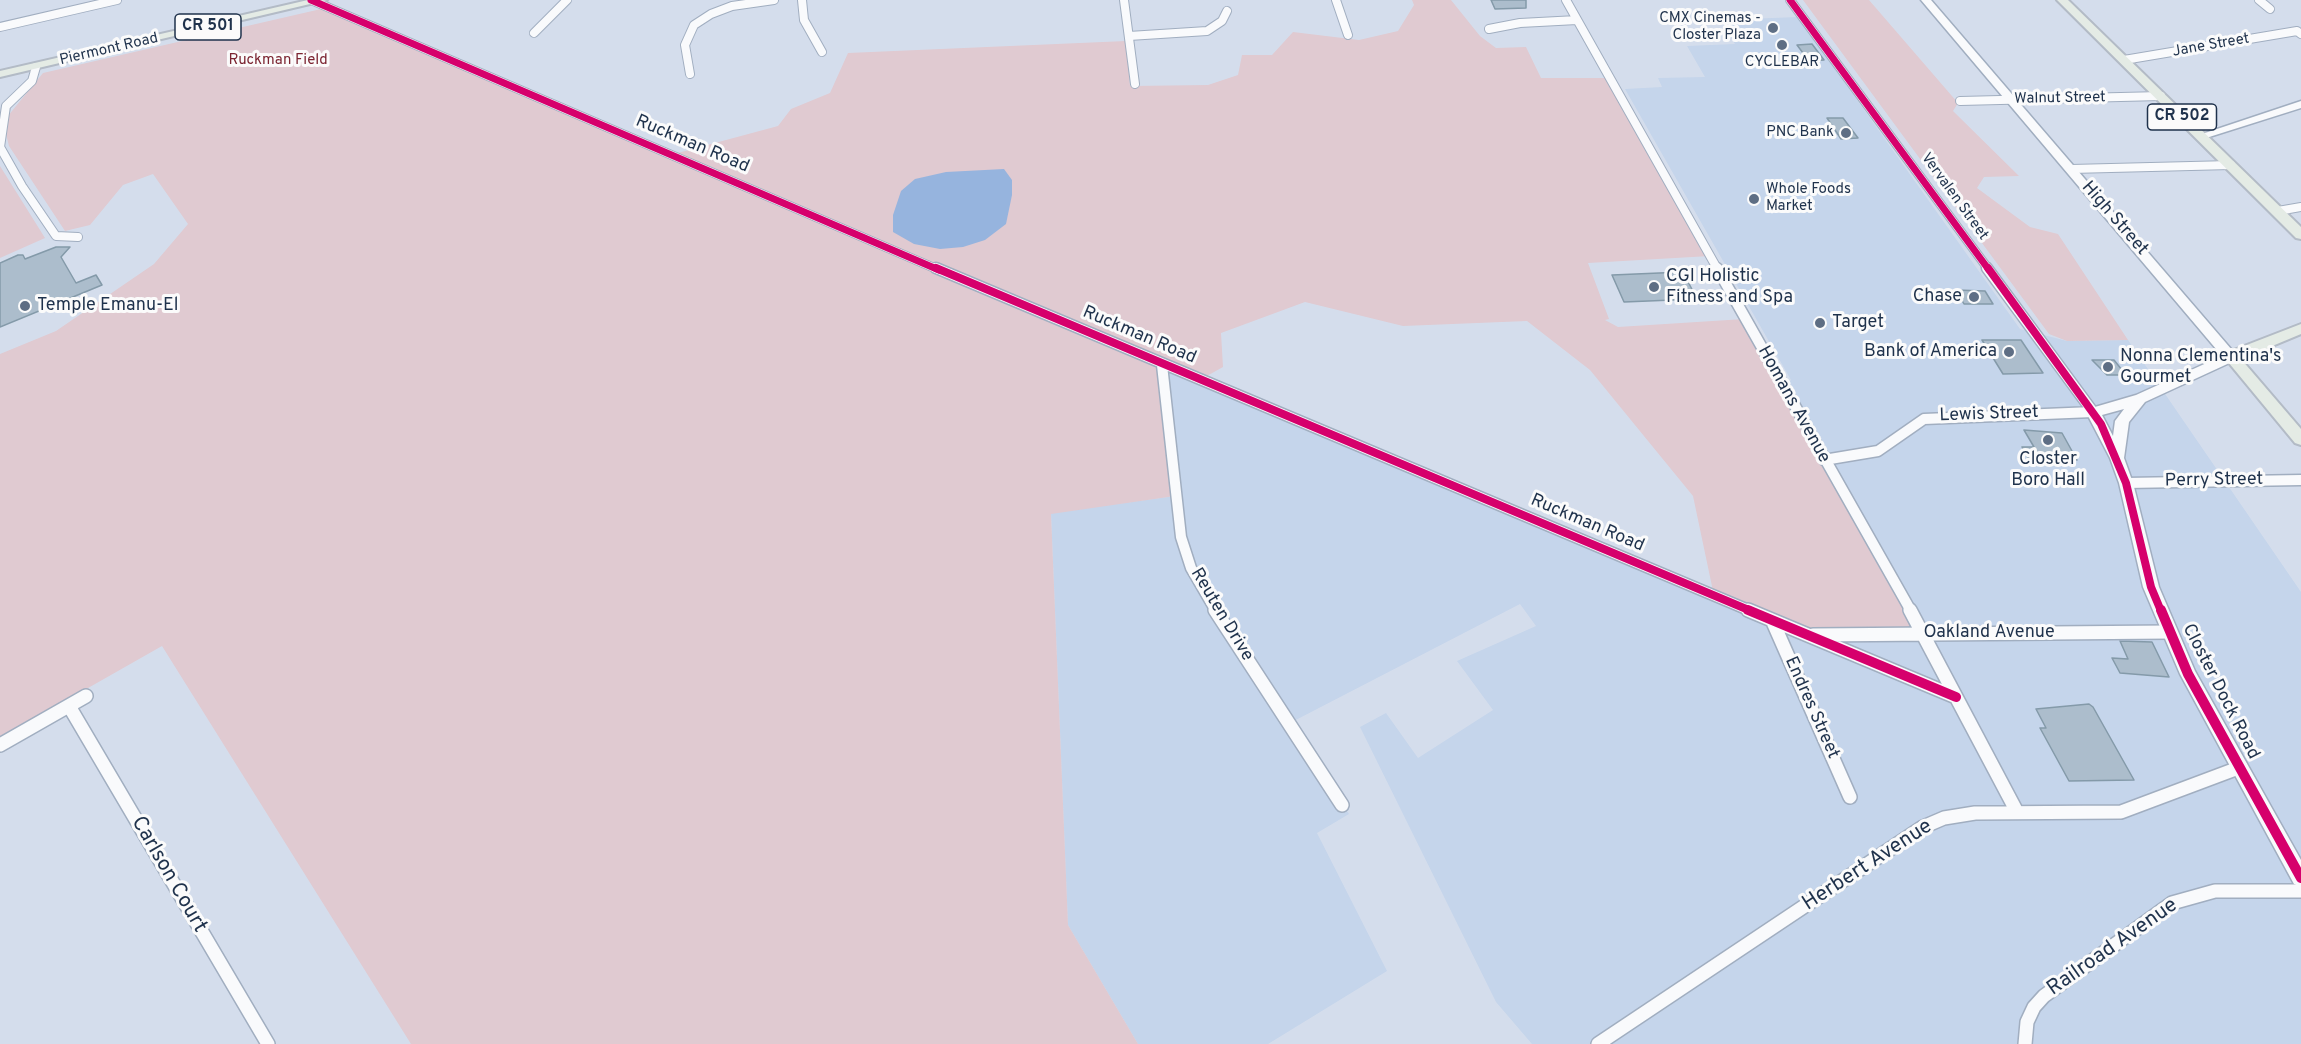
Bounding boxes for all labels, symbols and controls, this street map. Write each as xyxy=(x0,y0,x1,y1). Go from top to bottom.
place label: CMX Cinemas - Closter Plaza xyxy=(1659,10,1761,45)
road number: CR 501 xyxy=(175,14,241,40)
marker: CMX Cinemas - Closter Plaza xyxy=(1766,21,1780,35)
street label: Piermont Road xyxy=(58,30,160,70)
street label: Jane Street xyxy=(2171,30,2251,62)
marker: CYCLEBAR xyxy=(1775,38,1789,52)
park label: Ruckman Field xyxy=(228,52,328,70)
place label: CYCLEBAR xyxy=(1745,54,1819,72)
street label: Walnut Street xyxy=(2014,89,2106,109)
road number: CR 502 xyxy=(2148,104,2216,130)
street label: Ruckman Road xyxy=(632,111,752,179)
place label: PNC Bank xyxy=(1766,124,1834,142)
marker: PNC Bank xyxy=(1839,126,1853,140)
street label: Vervalen Street xyxy=(1916,150,1992,244)
street label: High Street xyxy=(2076,177,2152,261)
place label: Whole Foods Market xyxy=(1766,181,1851,216)
marker: Whole Foods Market xyxy=(1747,192,1761,206)
place label: CGI Holistic Fitness and Spa xyxy=(1666,266,1793,308)
marker: CGI Holistic Fitness and Spa xyxy=(1647,280,1661,294)
place label: Chase xyxy=(1913,286,1962,308)
marker: Chase xyxy=(1967,290,1981,304)
place label: Temple Emanu-El xyxy=(37,295,178,317)
marker: Temple Emanu-El xyxy=(18,299,32,313)
street label: Ruckman Road xyxy=(1079,302,1199,370)
place label: Target xyxy=(1832,312,1884,334)
marker: Target xyxy=(1813,316,1827,330)
place label: Bank of America xyxy=(1864,341,1997,363)
street label: Homans Avenue xyxy=(1752,343,1834,467)
marker: Bank of America xyxy=(2002,345,2016,359)
place label: Nonna Clementina's Gourmet xyxy=(2120,346,2281,388)
marker: Nonna Clementina's Gourmet xyxy=(2101,360,2115,374)
street label: Lewis Street xyxy=(1939,402,2039,428)
marker: Closter Boro Hall xyxy=(2041,433,2055,447)
place label: Closter Boro Hall xyxy=(2011,449,2085,492)
street label: Perry Street xyxy=(2164,469,2264,493)
street label: Ruckman Road xyxy=(1527,490,1647,558)
street label: Reuten Drive xyxy=(1185,565,1257,665)
street label: Closter Dock Road xyxy=(2177,621,2263,763)
street label: Oakland Avenue xyxy=(1923,622,2055,644)
street label: Endres Street xyxy=(1779,654,1843,762)
street label: Carlson Court xyxy=(125,812,211,938)
street label: Herbert Avenue xyxy=(1798,815,1938,917)
street label: Railroad Avenue xyxy=(2043,894,2183,1002)

